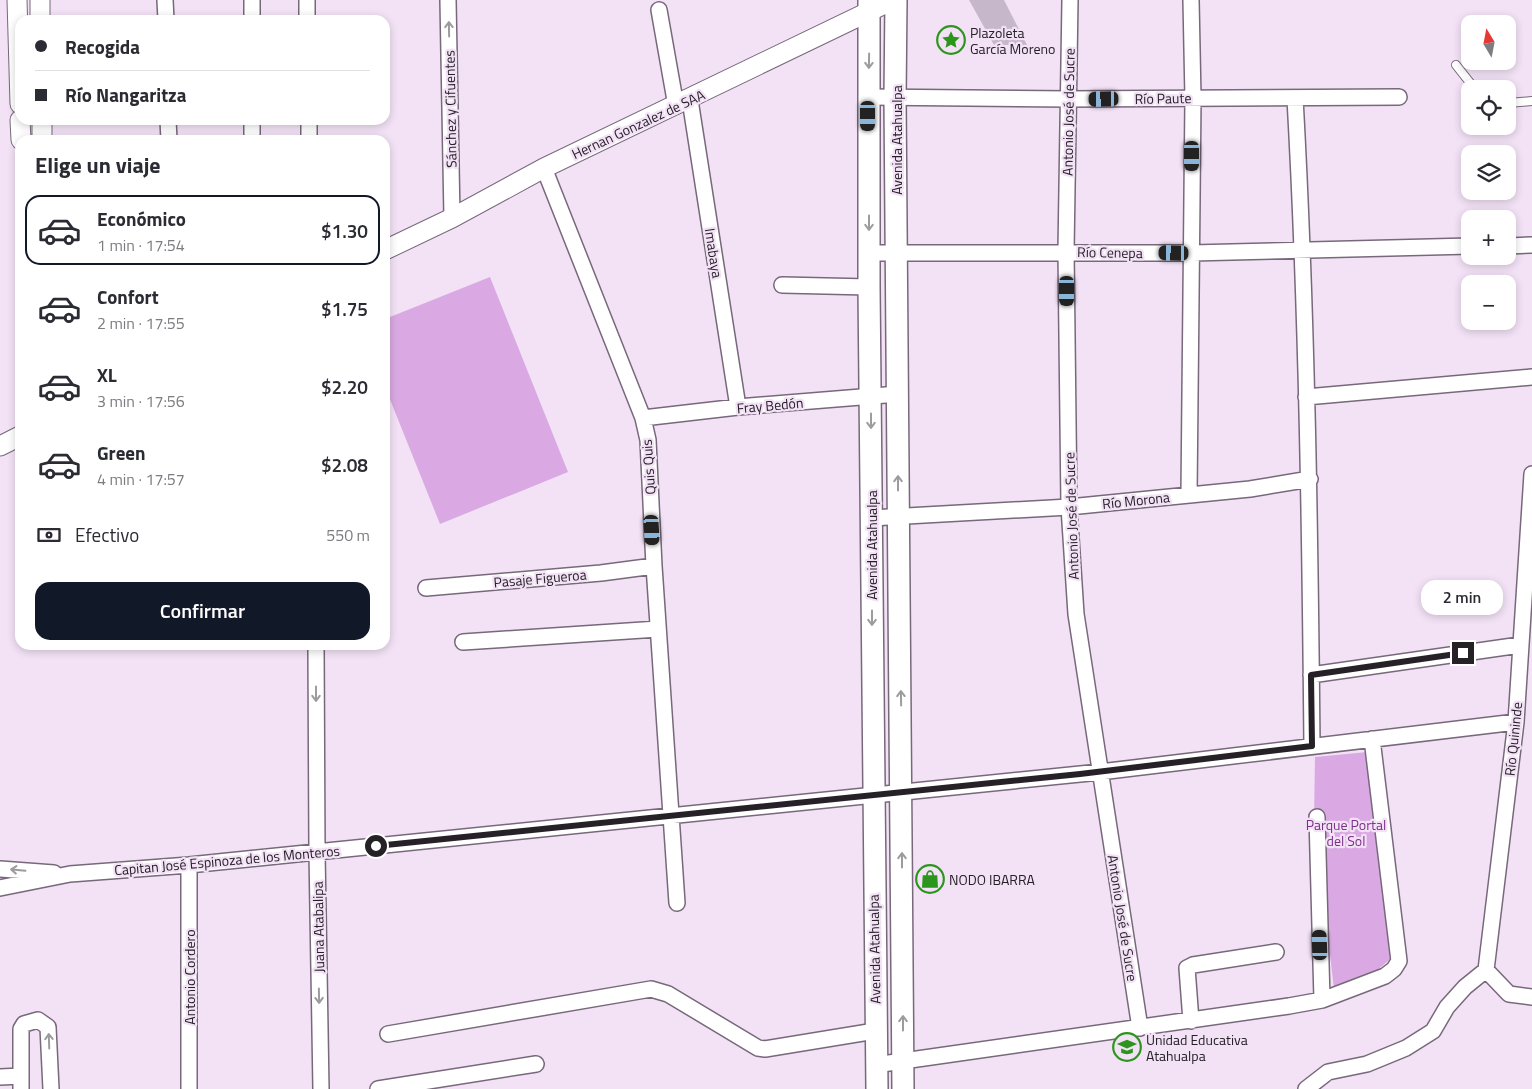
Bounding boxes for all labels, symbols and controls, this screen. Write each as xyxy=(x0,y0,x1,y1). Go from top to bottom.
north arrow xyxy=(1461,15,1516,70)
map controls xyxy=(1461,15,1516,330)
one-way arrow xyxy=(444,21,454,38)
place label: Plazoleta García Moreno xyxy=(970,22,1055,59)
place icon: Plazoleta García Moreno xyxy=(936,25,966,55)
text: Recogida xyxy=(65,32,140,61)
street label: Antonio José de Sucre xyxy=(1056,48,1080,176)
street label: Sánchez y Cifuentes xyxy=(438,50,462,168)
one-way arrow xyxy=(864,52,873,68)
text: Río Nangaritza xyxy=(65,80,186,109)
button: locate xyxy=(1461,80,1516,135)
street label: Hernan Gonzalez de SAA xyxy=(568,84,709,164)
street label: Avenida Atahualpa xyxy=(886,85,907,195)
street label: Río Paute xyxy=(1134,87,1192,109)
car xyxy=(1088,91,1119,107)
car xyxy=(860,101,875,131)
car xyxy=(1184,141,1199,171)
button: layers xyxy=(1461,145,1516,200)
text: Elige un viaje xyxy=(35,148,161,182)
text: Económico xyxy=(97,204,186,233)
icon: car xyxy=(37,208,82,253)
button: + xyxy=(1461,210,1516,265)
one-way arrow xyxy=(864,214,874,231)
text: $1.30 xyxy=(321,216,368,245)
street label: Imabaya xyxy=(700,227,728,279)
text: 1 min · 17:54 xyxy=(97,233,185,257)
street label: Río Cenepa xyxy=(1077,241,1143,263)
car xyxy=(1158,245,1189,261)
button: − xyxy=(1461,275,1516,330)
car xyxy=(1059,276,1074,306)
text: Confort xyxy=(97,282,159,311)
icon: car xyxy=(37,286,82,331)
text: $1.75 xyxy=(321,294,368,323)
text: 2 min · 17:55 xyxy=(97,311,185,335)
text: XL xyxy=(97,360,117,389)
icon: car xyxy=(37,364,82,409)
text: $2.20 xyxy=(321,372,368,401)
text: 3 min · 17:56 xyxy=(97,389,185,413)
street label: Fray Bedón xyxy=(736,392,804,418)
one-way arrow xyxy=(866,412,875,428)
text: Green xyxy=(97,438,146,467)
street label: Quis Quis xyxy=(636,439,660,495)
icon: car xyxy=(37,442,82,487)
text: $2.08 xyxy=(321,450,368,479)
street label: Antonio José de Sucre xyxy=(1058,452,1084,580)
text: 4 min · 17:57 xyxy=(97,467,185,491)
one-way arrow xyxy=(893,475,903,492)
street label: Río Morona xyxy=(1101,486,1171,514)
street label: Avenida Atahualpa xyxy=(861,490,882,600)
car xyxy=(643,515,660,545)
text: Efectivo xyxy=(75,520,139,549)
icon: cash xyxy=(35,521,63,549)
text: 550 m xyxy=(326,523,370,547)
street label: Pasaje Figueroa xyxy=(493,563,587,593)
callout: 2 min xyxy=(1422,580,1504,616)
button: Confirmar xyxy=(35,582,370,640)
text: 2 min xyxy=(1443,585,1481,609)
one-way arrow xyxy=(867,610,877,626)
route end xyxy=(1452,642,1474,664)
one-way arrow xyxy=(311,685,321,701)
one-way arrow xyxy=(896,690,906,706)
street label: Río Quininde xyxy=(1499,701,1527,777)
park label: Parque Portal del Sol xyxy=(1306,814,1386,851)
route start xyxy=(365,835,387,857)
street label: Capitan José Espinoza de los Monteros xyxy=(113,840,341,880)
one-way arrow xyxy=(897,853,907,869)
street label: Antonio José de Sucre xyxy=(1103,853,1143,983)
shop icon: NODO IBARRA xyxy=(915,864,945,894)
one-way arrow xyxy=(10,865,26,875)
place label: NODO IBARRA xyxy=(949,869,1035,890)
street label: Juana Atabalipa xyxy=(307,881,329,973)
street label: Avenida Atahualpa xyxy=(863,894,885,1004)
street label: Antonio Cordero xyxy=(179,929,200,1025)
car xyxy=(1311,930,1328,960)
one-way arrow xyxy=(315,988,324,1004)
one-way arrow xyxy=(898,1015,908,1032)
place label: Unidad Educativa Atahualpa xyxy=(1146,1029,1248,1066)
school or university icon: Unidad Educativa Atahualpa xyxy=(1112,1032,1142,1062)
one-way arrow xyxy=(44,1034,54,1050)

